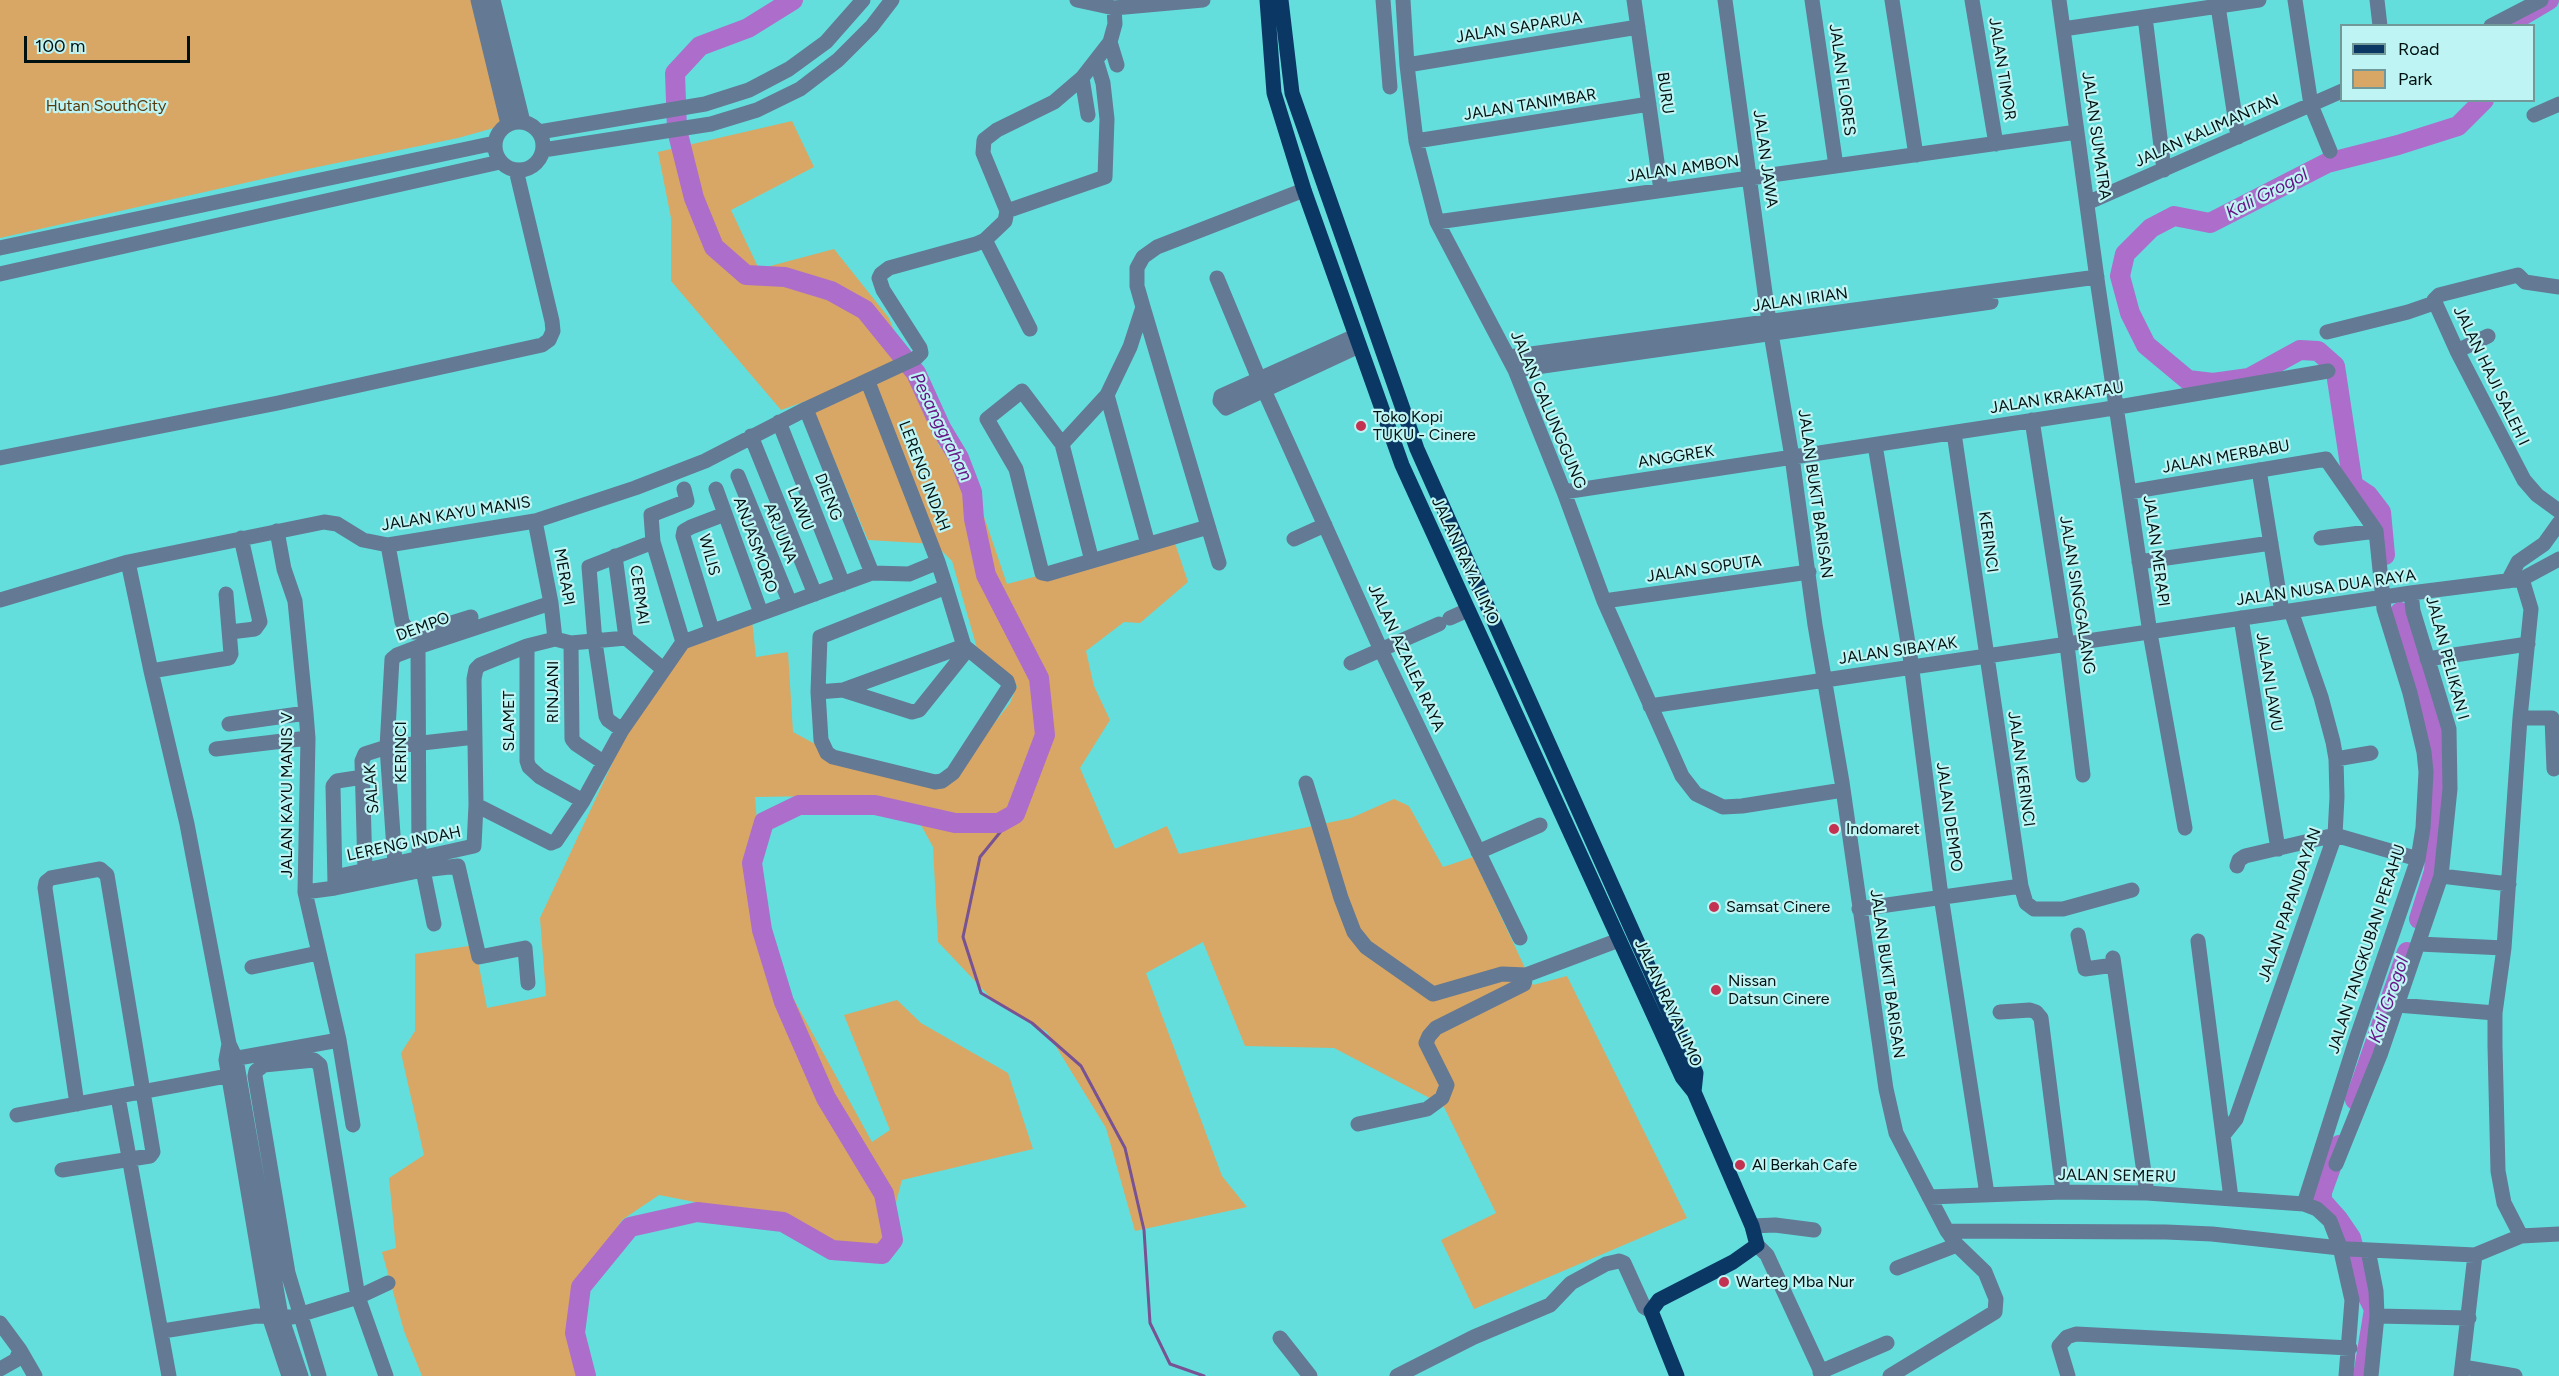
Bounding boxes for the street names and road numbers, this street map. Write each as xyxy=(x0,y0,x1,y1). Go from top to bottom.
street label: JALAN SAPARUA xyxy=(1455,9,1583,47)
street label: JALAN TIMOR xyxy=(1984,16,2020,122)
street label: JALAN FLORES xyxy=(1825,23,1859,137)
street label: BURU xyxy=(1653,71,1677,115)
street label: JALAN SUMATRA xyxy=(2077,71,2115,201)
street label: JALAN TANIMBAR xyxy=(1462,85,1598,125)
street label: JALAN KALIMANTAN xyxy=(2132,91,2282,171)
street label: JALAN JAWA xyxy=(1749,109,1781,209)
street label: JALAN AMBON xyxy=(1625,152,1741,186)
street label: JALAN IRIAN xyxy=(1751,284,1849,316)
street label: JALAN HAJI SALEH I xyxy=(2449,303,2533,449)
street label: JALAN GALUNGGUNG xyxy=(1506,328,1590,492)
street label: JALAN KRAKATAU xyxy=(1989,378,2125,418)
street label: JALAN BUKIT BARISAN xyxy=(1794,408,1836,580)
street label: LERENG INDAH xyxy=(894,418,954,534)
street label: JALAN MERBABU xyxy=(2161,436,2291,478)
street label: ANGGREK xyxy=(1637,442,1715,472)
street label: DIENG xyxy=(810,471,846,523)
street label: LAWU xyxy=(783,484,817,534)
street label: JALAN KAYU MANIS xyxy=(380,493,532,535)
street label: ANJASMORO xyxy=(729,494,781,596)
street label: JALAN RAYA LIMO xyxy=(1427,494,1503,628)
street label: JALAN MERAPI xyxy=(2139,494,2173,608)
street label: ARJUNA xyxy=(759,500,801,566)
street label: KERINCI xyxy=(1974,510,2002,574)
street label: JALAN SINGGALANG xyxy=(2055,515,2099,675)
street label: WILIS xyxy=(694,532,724,578)
street label: MERAPI xyxy=(550,547,578,607)
street label: JALAN SOPUTA xyxy=(1645,551,1763,587)
street label: CERMAI xyxy=(625,564,653,626)
street label: JALAN NUSA DUA RAYA xyxy=(2235,566,2417,610)
street label: JALAN AZALEA RAYA xyxy=(1363,581,1449,735)
street label: JALAN PELIKAN I xyxy=(2421,594,2473,722)
street label: DEMPO xyxy=(394,608,452,646)
street label: JALAN LAWU xyxy=(2252,631,2286,733)
street label: JALAN SIBAYAK xyxy=(1838,633,1958,669)
street label: RINJANI xyxy=(543,661,563,723)
street label: SLAMET xyxy=(499,691,519,751)
street label: JALAN KERINCI xyxy=(2003,710,2039,828)
street label: JALAN KAYU MANIS V xyxy=(277,712,297,878)
street label: KERINCI xyxy=(391,721,411,783)
street label: JALAN DEMPO xyxy=(1932,761,1966,873)
street label: SALAK xyxy=(361,764,383,814)
street label: LERENG INDAH xyxy=(345,823,463,865)
street label: JALAN PAPANDAYAN xyxy=(2255,825,2325,985)
street label: JALAN TANGKUBAN PERAHU xyxy=(2324,842,2410,1056)
street label: JALAN BUKIT BARISAN xyxy=(1866,888,1908,1060)
street label: JALAN RAYA LIMO xyxy=(1630,936,1706,1070)
street label: JALAN SEMERU xyxy=(2058,1165,2176,1187)

